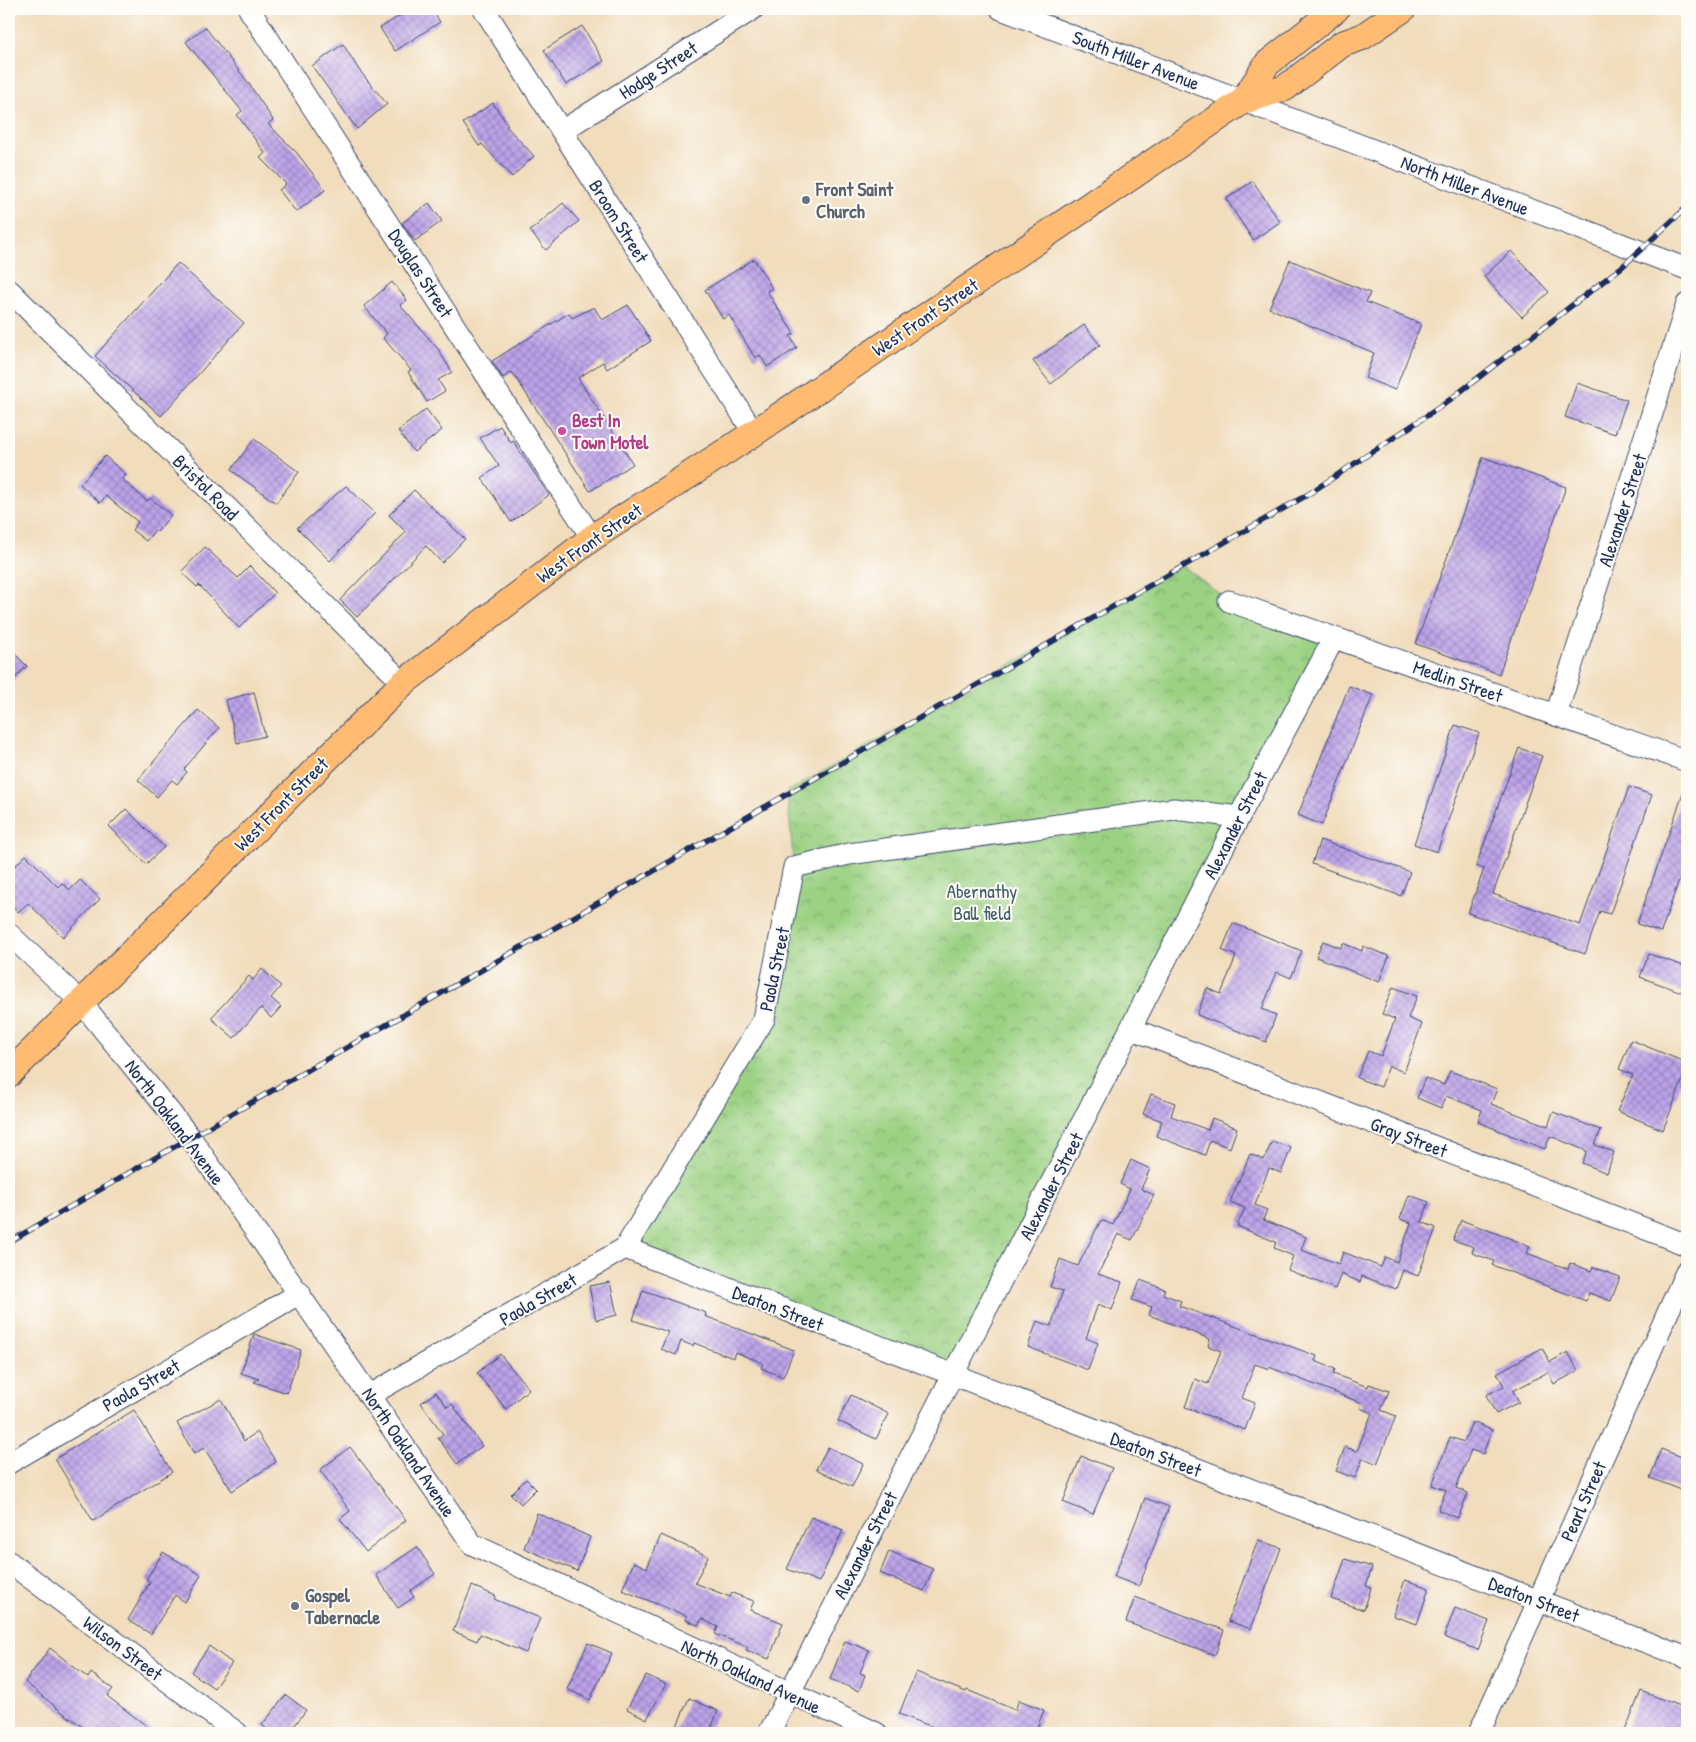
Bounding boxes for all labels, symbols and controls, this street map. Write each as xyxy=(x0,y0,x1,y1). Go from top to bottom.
street label: South Miller Avenue xyxy=(1069,24,1204,96)
street label: Hodge Street xyxy=(614,35,703,105)
street label: North Miller Avenue xyxy=(1397,149,1533,222)
street label: Broom Street xyxy=(583,174,655,268)
place label: Front Saint Church xyxy=(815,176,895,224)
marker: Front Saint Church xyxy=(800,194,812,206)
street label: Douglas Street xyxy=(383,223,460,323)
street label: West Front Street xyxy=(867,271,984,362)
place label: Best In Town Motel xyxy=(571,407,649,455)
marker: Best In Town Motel xyxy=(556,425,568,437)
street label: Bristol Road xyxy=(167,448,245,526)
street label: Alexander Street xyxy=(1592,450,1653,570)
street label: West Front Street xyxy=(531,497,647,589)
street label: Medlin Street xyxy=(1410,654,1507,709)
street label: West Front Street xyxy=(228,751,334,857)
street label: Alexander Street xyxy=(1197,766,1273,883)
park label: Abernathy Ball field xyxy=(947,878,1017,926)
street label: Paola Street xyxy=(752,924,796,1013)
street label: North Oakland Avenue xyxy=(119,1054,231,1190)
street label: Gray Street xyxy=(1367,1110,1452,1164)
street label: Alexander Street xyxy=(1013,1127,1089,1244)
street label: Paola Street xyxy=(495,1266,582,1332)
street label: Deaton Street xyxy=(729,1279,828,1337)
street label: Paola Street xyxy=(98,1352,185,1418)
street label: North Oakland Avenue xyxy=(356,1382,462,1522)
street label: Deaton Street xyxy=(1107,1425,1206,1483)
street label: Pearl Street xyxy=(1554,1456,1612,1545)
street label: Alexander Street xyxy=(827,1486,903,1603)
street label: Deaton Street xyxy=(1485,1570,1584,1628)
place label: Gospel Tabernacle xyxy=(304,1582,381,1630)
marker: Gospel Tabernacle xyxy=(289,1600,301,1612)
street label: Wilson Street xyxy=(78,1610,168,1687)
street label: North Oakland Avenue xyxy=(677,1632,825,1720)

